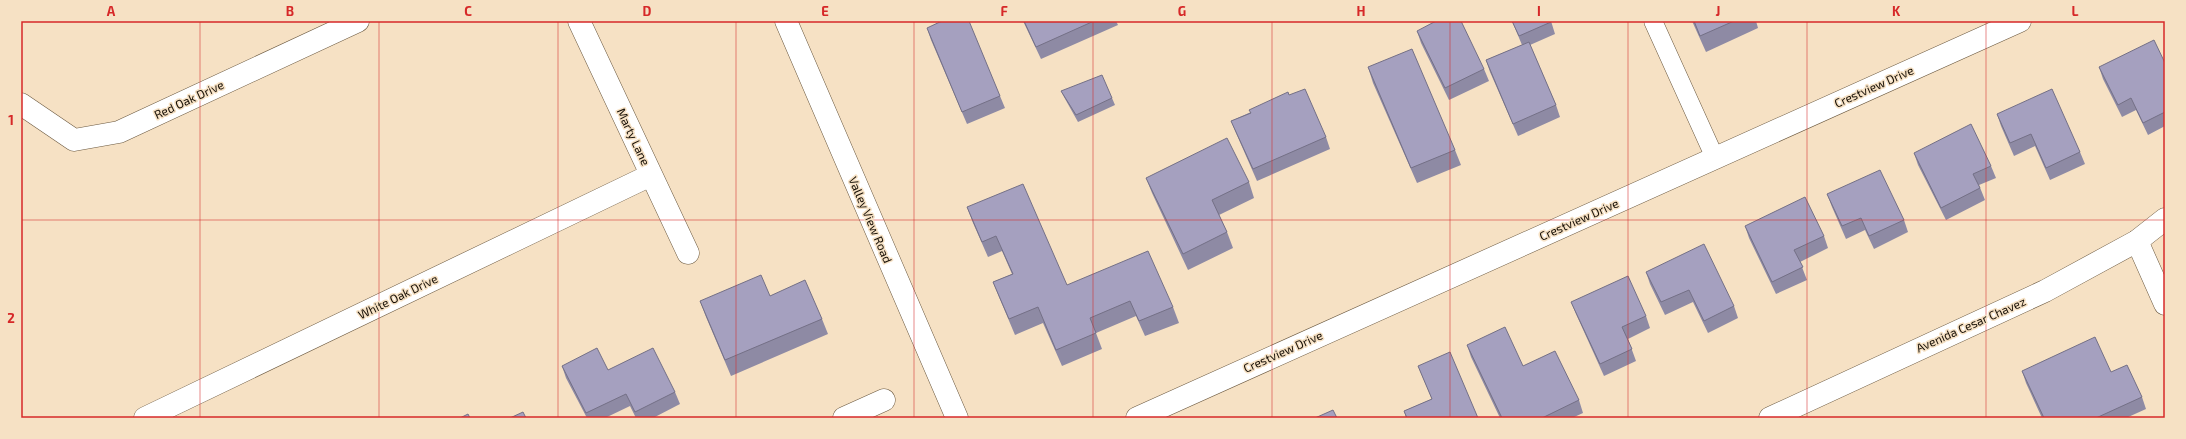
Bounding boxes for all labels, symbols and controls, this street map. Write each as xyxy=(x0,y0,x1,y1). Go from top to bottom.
text: A xyxy=(107,3,116,19)
text: B xyxy=(286,3,294,19)
text: C xyxy=(464,3,472,19)
text: D xyxy=(643,3,652,19)
text: E xyxy=(821,3,829,19)
text: F xyxy=(1000,3,1008,19)
text: G xyxy=(1178,3,1186,19)
text: H xyxy=(1357,3,1366,19)
text: I xyxy=(1537,3,1541,19)
text: J xyxy=(1716,3,1720,19)
text: K xyxy=(1892,3,1901,19)
text: L xyxy=(2072,3,2079,19)
street label: Crestview Drive xyxy=(1832,62,1915,110)
street label: Red Oak Drive xyxy=(152,77,226,121)
street label: Marty Lane xyxy=(615,106,653,167)
text: 1 xyxy=(8,112,14,128)
street label: Valley View Road xyxy=(846,174,895,265)
street label: Crestview Drive xyxy=(1537,195,1620,243)
street label: White Oak Drive xyxy=(355,271,440,321)
street label: Avenida Cesar Chavez xyxy=(1914,294,2028,355)
text: 2 xyxy=(7,310,15,326)
street label: Crestview Drive xyxy=(1241,327,1324,375)

